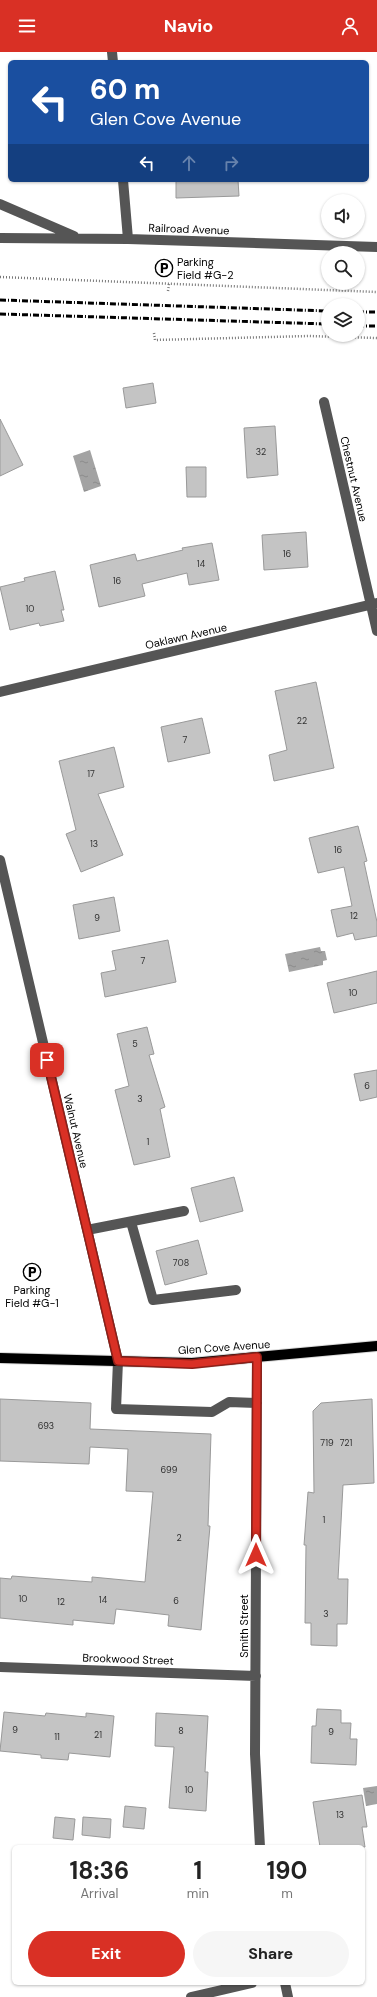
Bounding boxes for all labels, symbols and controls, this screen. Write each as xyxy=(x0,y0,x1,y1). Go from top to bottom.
text: Navio xyxy=(164,14,213,38)
icon: menu xyxy=(16,15,38,37)
icon: person xyxy=(339,15,361,37)
text: 60 m xyxy=(90,71,160,108)
icon: left xyxy=(24,76,76,128)
text: Glen Cove Avenue xyxy=(90,107,241,131)
icon: left xyxy=(136,152,158,174)
icon: ahead xyxy=(178,152,200,174)
icon: right xyxy=(220,152,242,174)
map controls xyxy=(321,194,365,342)
button: sound xyxy=(321,194,365,238)
street label: Railroad Avenue xyxy=(148,221,230,237)
button: search xyxy=(321,246,365,290)
place label: Parking Field #G-2 xyxy=(177,255,234,282)
parking icon: Parking Field #G-2 xyxy=(154,258,174,278)
button: layers xyxy=(321,298,365,342)
street label: Chestnut Avenue xyxy=(337,435,371,523)
house number: 32 xyxy=(256,446,266,458)
house number: 16 xyxy=(283,548,292,560)
house number: 14 xyxy=(197,558,206,570)
house number: 16 xyxy=(113,575,122,587)
house number: 10 xyxy=(26,603,34,615)
street label: Oaklawn Avenue xyxy=(144,620,228,652)
house number: 22 xyxy=(297,715,307,727)
house number: 7 xyxy=(183,734,188,746)
house number: 17 xyxy=(87,768,95,780)
house number: 13 xyxy=(90,838,98,850)
house number: 16 xyxy=(334,844,343,856)
house number: 12 xyxy=(350,910,358,922)
house number: 9 xyxy=(94,912,100,924)
house number: 7 xyxy=(141,955,146,967)
house number: 10 xyxy=(349,987,357,999)
house number: 5 xyxy=(132,1038,138,1050)
pin xyxy=(30,1043,64,1077)
icon: arrive xyxy=(36,1049,58,1071)
house number: 6 xyxy=(364,1080,370,1092)
street label: Walnut Avenue xyxy=(61,1093,91,1169)
house number: 3 xyxy=(137,1093,143,1105)
house number: 1 xyxy=(147,1136,150,1148)
house number: 708 xyxy=(173,1257,189,1269)
parking icon: Parking Field #G-1 xyxy=(22,1262,42,1282)
place label: Parking Field #G-1 xyxy=(5,1283,59,1310)
street label: Glen Cove Avenue xyxy=(177,1337,271,1357)
house number: 693 xyxy=(38,1420,54,1432)
house number: 719 xyxy=(320,1437,334,1449)
house number: 721 xyxy=(340,1437,352,1449)
house number: 699 xyxy=(161,1464,178,1476)
house number: 1 xyxy=(323,1514,326,1526)
house number: 2 xyxy=(176,1532,182,1544)
position arrow xyxy=(235,1534,277,1576)
house number: 10 xyxy=(19,1593,27,1605)
house number: 14 xyxy=(99,1594,108,1606)
street label: Smith Street xyxy=(237,1594,251,1658)
house number: 6 xyxy=(173,1595,179,1607)
house number: 12 xyxy=(57,1596,65,1608)
house number: 3 xyxy=(323,1608,329,1620)
street label: Brookwood Street xyxy=(82,1650,174,1668)
house number: 9 xyxy=(12,1724,18,1736)
house number: 8 xyxy=(178,1725,184,1737)
house number: 9 xyxy=(328,1726,334,1738)
house number: 21 xyxy=(94,1729,102,1741)
house number: 11 xyxy=(54,1731,60,1743)
house number: 10 xyxy=(185,1784,193,1796)
house number: 13 xyxy=(336,1809,344,1821)
text: 18:36 xyxy=(70,1855,129,1886)
text: 1 xyxy=(194,1855,202,1886)
text: 190 xyxy=(267,1855,307,1886)
text: Arrival xyxy=(80,1885,118,1902)
text: min xyxy=(187,1885,209,1902)
text: m xyxy=(281,1885,293,1902)
button: Exit xyxy=(28,1931,185,1977)
button: Share xyxy=(193,1931,349,1977)

